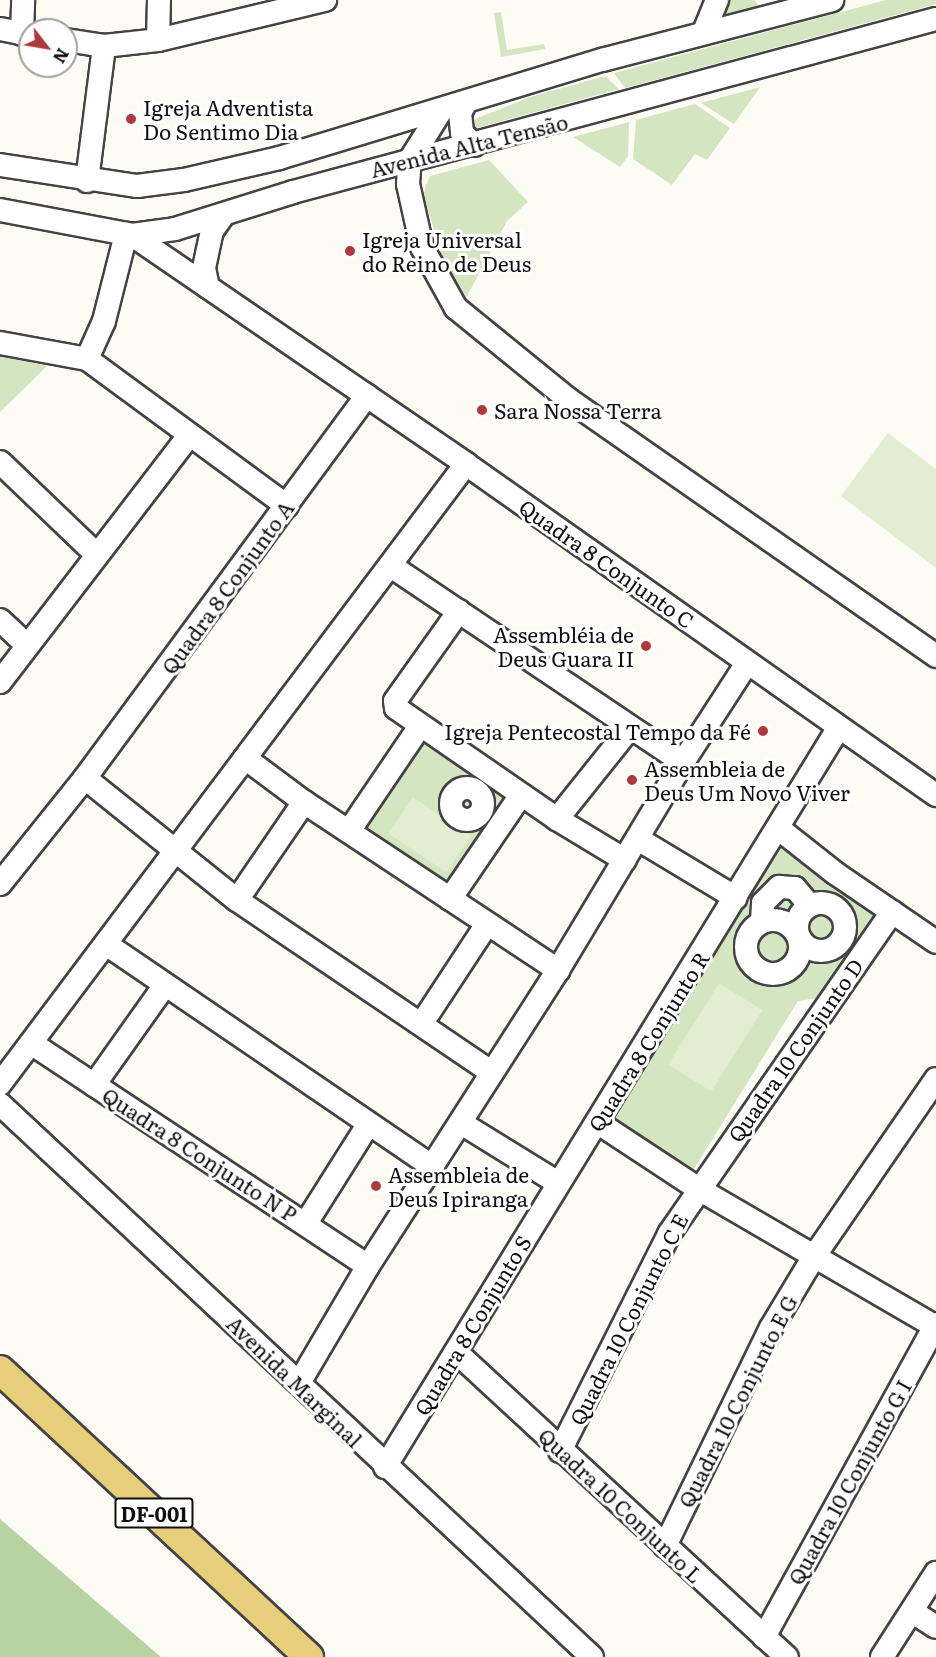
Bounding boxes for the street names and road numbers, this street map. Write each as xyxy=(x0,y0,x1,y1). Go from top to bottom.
street label: Avenida Alta Tensão xyxy=(368,108,570,182)
street label: Quadra 8 Conjunto C xyxy=(515,493,699,633)
street label: Quadra 8 Conjunto A xyxy=(156,495,298,679)
street label: Quadra 8 Conjunto R xyxy=(582,946,714,1136)
street label: Quadra 10 Conjunto D xyxy=(722,954,868,1146)
street label: Quadra 8 Conjunto N P xyxy=(98,1082,302,1226)
street label: Quadra 10 Conjunto C E xyxy=(564,1209,692,1429)
street label: Quadra 8 Conjunto S xyxy=(408,1231,536,1419)
street label: Quadra 10 Conjunto E G xyxy=(672,1291,802,1511)
street label: Avenida Marginal xyxy=(222,1310,368,1452)
street label: Quadra 10 Conjunto G I xyxy=(782,1375,916,1589)
street label: Quadra 10 Conjunto L xyxy=(534,1422,708,1588)
road number: DF-001 xyxy=(114,1496,195,1530)

